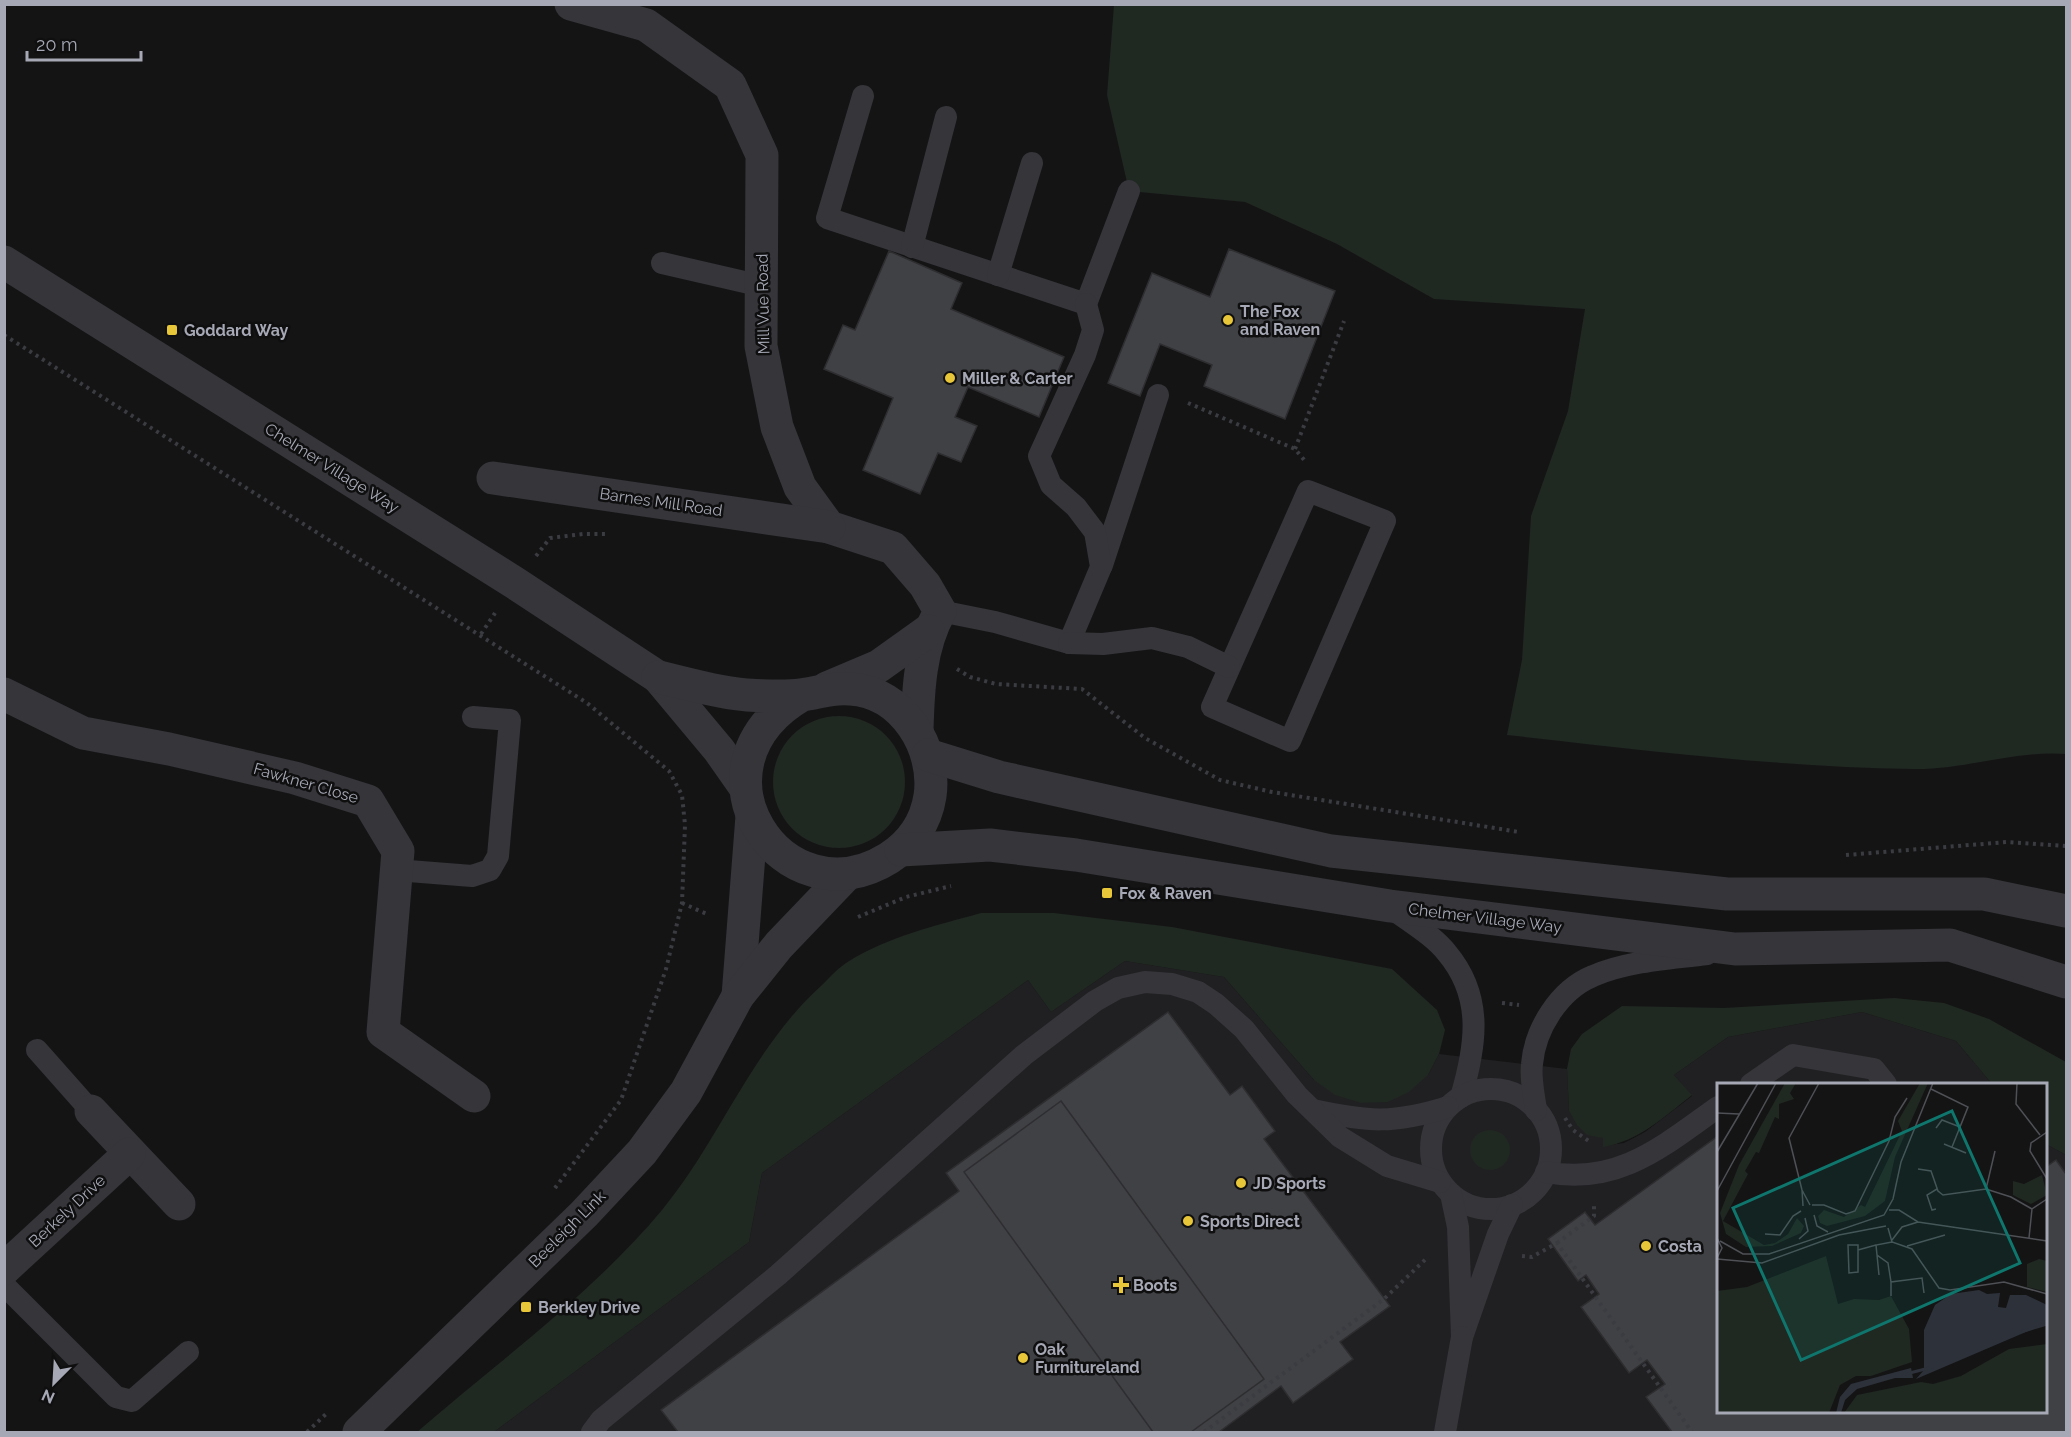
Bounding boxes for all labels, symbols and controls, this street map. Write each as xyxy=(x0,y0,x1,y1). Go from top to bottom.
scale bar xyxy=(27,24,141,62)
text: 20 m xyxy=(36,34,78,55)
street label: Mill Vue Road xyxy=(753,253,773,355)
place label: The Fox and Raven xyxy=(1240,302,1320,339)
marker: The Fox and Raven xyxy=(1221,313,1235,327)
place label: Goddard Way xyxy=(184,321,289,340)
marker: Goddard Way xyxy=(165,323,179,337)
place label: Miller & Carter xyxy=(962,369,1073,388)
marker: Miller & Carter xyxy=(943,371,957,385)
street label: Chelmer Village Way xyxy=(261,419,403,517)
street label: Barnes Mill Road xyxy=(598,484,724,520)
street label: Fawkner Close xyxy=(251,759,361,807)
place label: Fox & Raven xyxy=(1119,884,1212,903)
marker: Fox & Raven xyxy=(1100,886,1114,900)
street label: Chelmer Village Way xyxy=(1407,899,1563,937)
inset map xyxy=(1717,1083,2047,1413)
street label: Berkely Drive xyxy=(25,1171,109,1251)
place label: JD Sports xyxy=(1253,1174,1326,1193)
marker: JD Sports xyxy=(1234,1176,1248,1190)
street label: Beeleigh Link xyxy=(525,1186,610,1271)
place label: Sports Direct xyxy=(1200,1212,1300,1231)
marker: Sports Direct xyxy=(1181,1214,1195,1228)
place label: Costa xyxy=(1658,1237,1702,1256)
marker: Costa xyxy=(1639,1239,1653,1253)
place label: Boots xyxy=(1133,1276,1177,1295)
marker: Boots xyxy=(1114,1278,1128,1292)
place label: Berkley Drive xyxy=(538,1298,640,1317)
marker: Berkley Drive xyxy=(519,1300,533,1314)
place label: Oak Furnitureland xyxy=(1035,1340,1140,1377)
marker: Oak Furnitureland xyxy=(1016,1351,1030,1365)
north arrow xyxy=(24,1353,84,1413)
text: N xyxy=(39,1385,58,1407)

